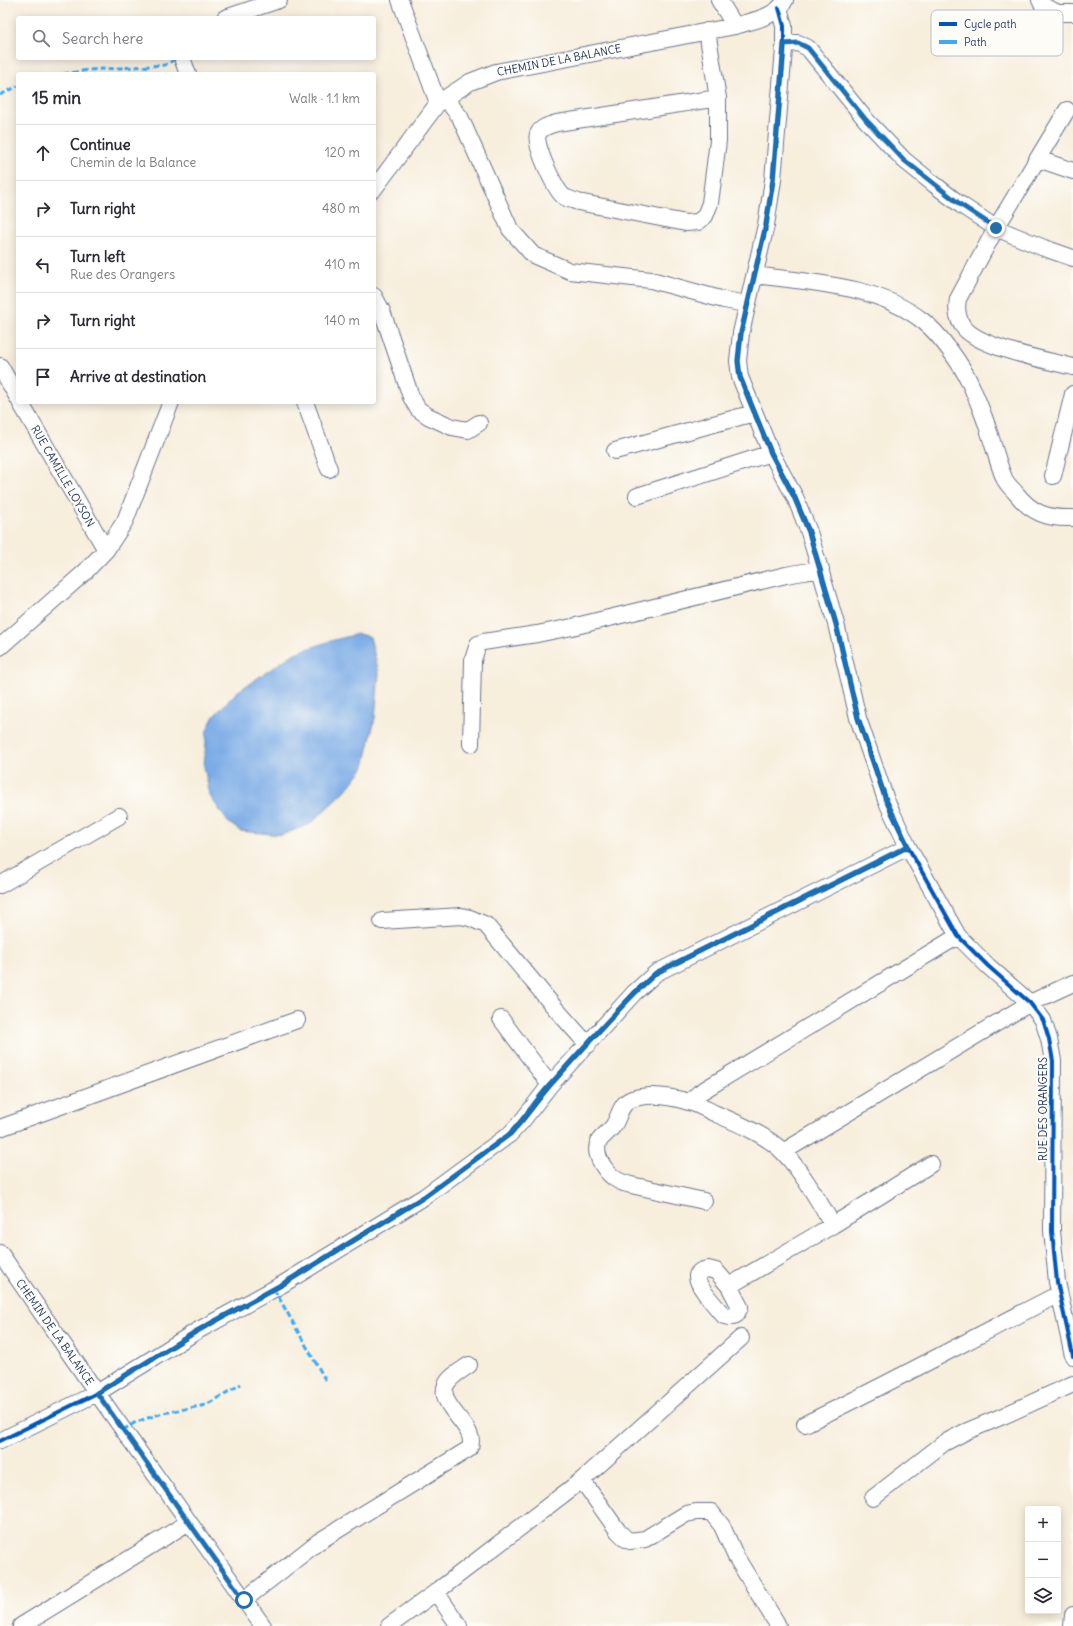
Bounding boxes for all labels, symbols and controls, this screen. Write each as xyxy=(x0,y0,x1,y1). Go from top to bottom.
legend xyxy=(931,10,1063,56)
search box xyxy=(16,16,376,60)
text: Cycle path xyxy=(964,17,1017,31)
icon: search xyxy=(30,27,52,49)
text: Search here xyxy=(62,29,143,48)
text: Path xyxy=(964,35,987,49)
street label: CHEMIN DE LA BALANCE xyxy=(496,41,622,79)
text: 15 min xyxy=(32,87,81,109)
text: Walk · 1.1 km xyxy=(289,90,360,107)
text: Continue xyxy=(70,135,131,154)
icon: ahead xyxy=(32,142,54,164)
text: 120 m xyxy=(325,144,360,161)
text: Chemin de la Balance xyxy=(70,154,196,171)
icon: right xyxy=(32,198,54,220)
text: Turn right xyxy=(70,199,135,218)
text: 480 m xyxy=(322,200,360,217)
route end xyxy=(987,219,1005,237)
text: Turn left xyxy=(70,247,125,266)
icon: left xyxy=(32,254,54,276)
text: 410 m xyxy=(324,256,360,273)
text: Rue des Orangers xyxy=(70,266,175,283)
icon: right xyxy=(32,310,54,332)
text: Turn right xyxy=(70,311,135,330)
text: 140 m xyxy=(324,312,360,329)
icon: arrive xyxy=(32,366,54,388)
text: Arrive at destination xyxy=(70,367,206,386)
street label: RUE CAMILLE LOYSON xyxy=(28,423,98,529)
street label: RUE DES ORANGERS xyxy=(1036,1057,1050,1161)
street label: CHEMIN DE LA BALANCE xyxy=(13,1276,97,1388)
map controls xyxy=(1025,1506,1061,1614)
button: + xyxy=(1025,1506,1061,1542)
button: − xyxy=(1025,1542,1061,1578)
button: layers xyxy=(1025,1578,1061,1614)
route start xyxy=(235,1591,253,1609)

